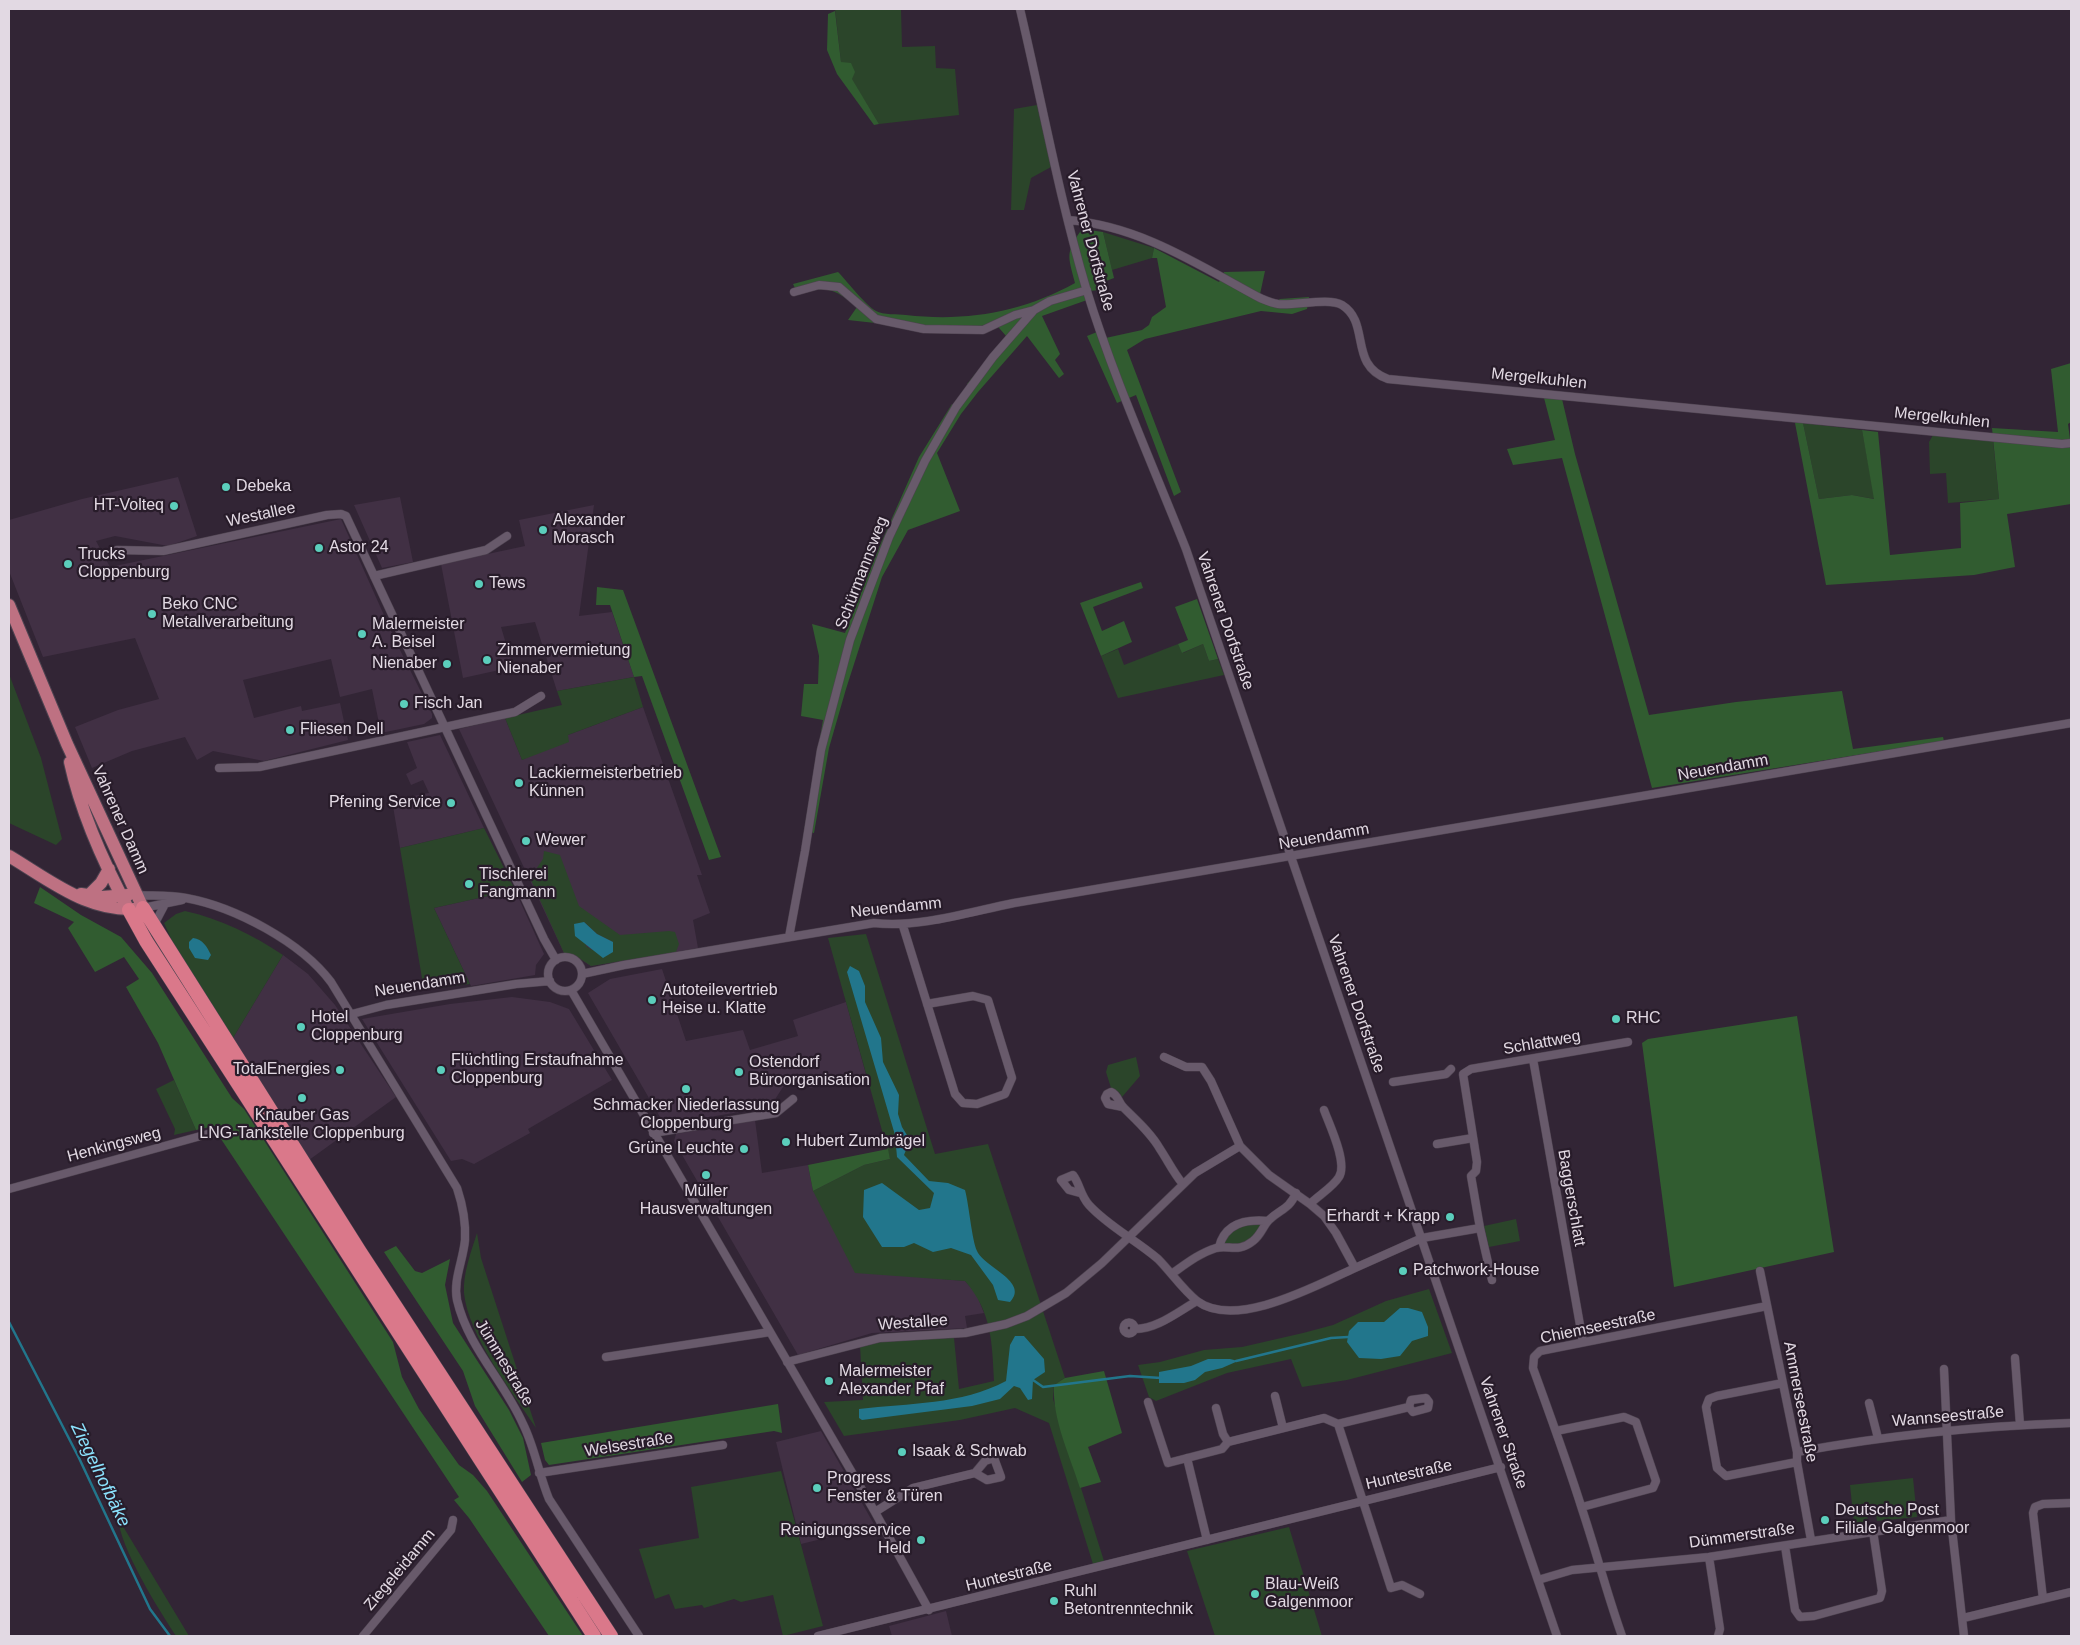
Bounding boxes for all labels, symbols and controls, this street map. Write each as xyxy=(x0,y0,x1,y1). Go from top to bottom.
street label: Vahrener Dorfstraße xyxy=(1062,169,1118,313)
street label: Mergelkuhlen xyxy=(1490,364,1588,394)
street label: Mergelkuhlen xyxy=(1893,403,1991,433)
place label: Debeka xyxy=(236,477,291,497)
marker: Debeka xyxy=(220,481,232,493)
place label: HT-Volteq xyxy=(94,496,164,516)
street label: Westallee xyxy=(225,498,297,532)
marker: HT-Volteq xyxy=(168,500,180,512)
place label: Alexander Morasch xyxy=(553,511,625,549)
street label: Schürmannsweg xyxy=(832,514,892,632)
marker: Alexander Morasch xyxy=(537,524,549,536)
place label: Astor 24 xyxy=(329,538,389,558)
marker: Astor 24 xyxy=(313,542,325,554)
place label: Trucks Cloppenburg xyxy=(78,545,170,583)
street label: Vahrener Dorfstraße xyxy=(1192,549,1258,693)
marker: Trucks Cloppenburg xyxy=(62,558,74,570)
place label: Tews xyxy=(489,574,525,594)
marker: Tews xyxy=(473,578,485,590)
place label: Beko CNC Metallverarbeitung xyxy=(162,595,294,633)
marker: Beko CNC Metallverarbeitung xyxy=(146,608,158,620)
place label: Malermeister A. Beisel xyxy=(372,615,464,653)
marker: Malermeister A. Beisel xyxy=(356,628,368,640)
place label: Zimmervermietung Nienaber xyxy=(497,641,630,679)
place label: Nienaber xyxy=(372,654,437,674)
marker: Zimmervermietung Nienaber xyxy=(481,654,493,666)
marker: Nienaber xyxy=(441,658,453,670)
place label: Fisch Jan xyxy=(414,694,482,714)
marker: Fisch Jan xyxy=(398,698,410,710)
place label: Fliesen Dell xyxy=(300,720,384,740)
marker: Fliesen Dell xyxy=(284,724,296,736)
street label: Neuendamm xyxy=(1676,751,1770,785)
street label: Vahrener Damm xyxy=(88,763,152,877)
place label: Lackiermeisterbetrieb Künnen xyxy=(529,764,682,802)
marker: Lackiermeisterbetrieb Künnen xyxy=(513,777,525,789)
place label: Pfening Service xyxy=(329,793,441,813)
marker: Pfening Service xyxy=(445,797,457,809)
street label: Neuendamm xyxy=(1277,820,1371,854)
place label: Wewer xyxy=(536,831,585,851)
marker: Wewer xyxy=(520,835,532,847)
place label: Tischlerei Fangmann xyxy=(479,865,555,903)
marker: Tischlerei Fangmann xyxy=(463,878,475,890)
street label: Neuendamm xyxy=(849,894,943,922)
street label: Vahrener Dorfstraße xyxy=(1323,932,1389,1076)
street label: Neuendamm xyxy=(373,968,467,1002)
place label: Autoteilevertrieb Heise u. Klatte xyxy=(662,981,778,1019)
marker: Autoteilevertrieb Heise u. Klatte xyxy=(646,994,658,1006)
place label: Hotel Cloppenburg xyxy=(311,1008,403,1046)
place label: RHC xyxy=(1626,1009,1661,1029)
marker: RHC xyxy=(1610,1013,1622,1025)
marker: Hotel Cloppenburg xyxy=(295,1021,307,1033)
street label: Schlattweg xyxy=(1502,1027,1582,1059)
place label: Flüchtling Erstaufnahme Cloppenburg xyxy=(451,1051,624,1089)
place label: Ostendorf Büroorganisation xyxy=(749,1053,870,1091)
place label: TotalEnergies xyxy=(233,1060,330,1080)
marker: TotalEnergies xyxy=(334,1064,346,1076)
marker: Flüchtling Erstaufnahme Cloppenburg xyxy=(435,1064,447,1076)
marker: Ostendorf Büroorganisation xyxy=(733,1066,745,1078)
marker: Schmacker Niederlassung Cloppenburg xyxy=(680,1083,692,1095)
marker: Knauber Gas LNG-Tankstelle Cloppenburg xyxy=(296,1092,308,1104)
place label: Schmacker Niederlassung Cloppenburg xyxy=(593,1096,779,1134)
place label: Knauber Gas LNG-Tankstelle Cloppenburg xyxy=(199,1106,405,1144)
street label: Henkingsweg xyxy=(65,1123,163,1167)
place label: Hubert Zumbrägel xyxy=(796,1132,925,1152)
marker: Hubert Zumbrägel xyxy=(780,1136,792,1148)
place label: Grüne Leuchte xyxy=(628,1139,734,1159)
marker: Grüne Leuchte xyxy=(738,1143,750,1155)
street label: Baggerschlatt xyxy=(1553,1148,1589,1248)
marker: Müller Hausverwaltungen xyxy=(700,1169,712,1181)
place label: Müller Hausverwaltungen xyxy=(640,1182,772,1220)
place label: Erhardt + Krapp xyxy=(1327,1207,1440,1227)
marker: Erhardt + Krapp xyxy=(1444,1211,1456,1223)
place label: Patchwork-House xyxy=(1413,1261,1539,1281)
marker: Patchwork-House xyxy=(1397,1265,1409,1277)
street label: Chiemseestraße xyxy=(1539,1305,1657,1349)
street label: Westallee xyxy=(877,1311,949,1335)
street label: Jümmestraße xyxy=(471,1316,537,1410)
street label: Ammerseestraße xyxy=(1779,1340,1821,1464)
place label: Malermeister Alexander Pfaf xyxy=(839,1362,944,1400)
marker: Malermeister Alexander Pfaf xyxy=(823,1375,835,1387)
street label: Vahrener Straße xyxy=(1475,1375,1531,1491)
street label: Wannseestraße xyxy=(1891,1403,2005,1431)
water label: Ziegelhofbäke xyxy=(66,1419,134,1531)
street label: Welsestraße xyxy=(583,1429,675,1461)
place label: Isaak & Schwab xyxy=(912,1442,1027,1462)
marker: Isaak & Schwab xyxy=(896,1446,908,1458)
street label: Huntestraße xyxy=(1364,1456,1454,1494)
place label: Progress Fenster & Türen xyxy=(827,1469,943,1507)
marker: Progress Fenster & Türen xyxy=(811,1482,823,1494)
place label: Deutsche Post Filiale Galgenmoor xyxy=(1835,1501,1969,1539)
marker: Deutsche Post Filiale Galgenmoor xyxy=(1819,1514,1831,1526)
street label: Dümmerstraße xyxy=(1688,1519,1796,1553)
place label: Reinigungsservice Held xyxy=(780,1521,911,1559)
street label: Ziegeleidamm xyxy=(360,1525,440,1615)
marker: Reinigungsservice Held xyxy=(915,1534,927,1546)
street label: Huntestraße xyxy=(964,1556,1054,1596)
place label: Blau-Weiß Galgenmoor xyxy=(1265,1575,1353,1613)
place label: Ruhl Betontrenntechnik xyxy=(1064,1582,1193,1620)
marker: Blau-Weiß Galgenmoor xyxy=(1249,1588,1261,1600)
marker: Ruhl Betontrenntechnik xyxy=(1048,1595,1060,1607)

